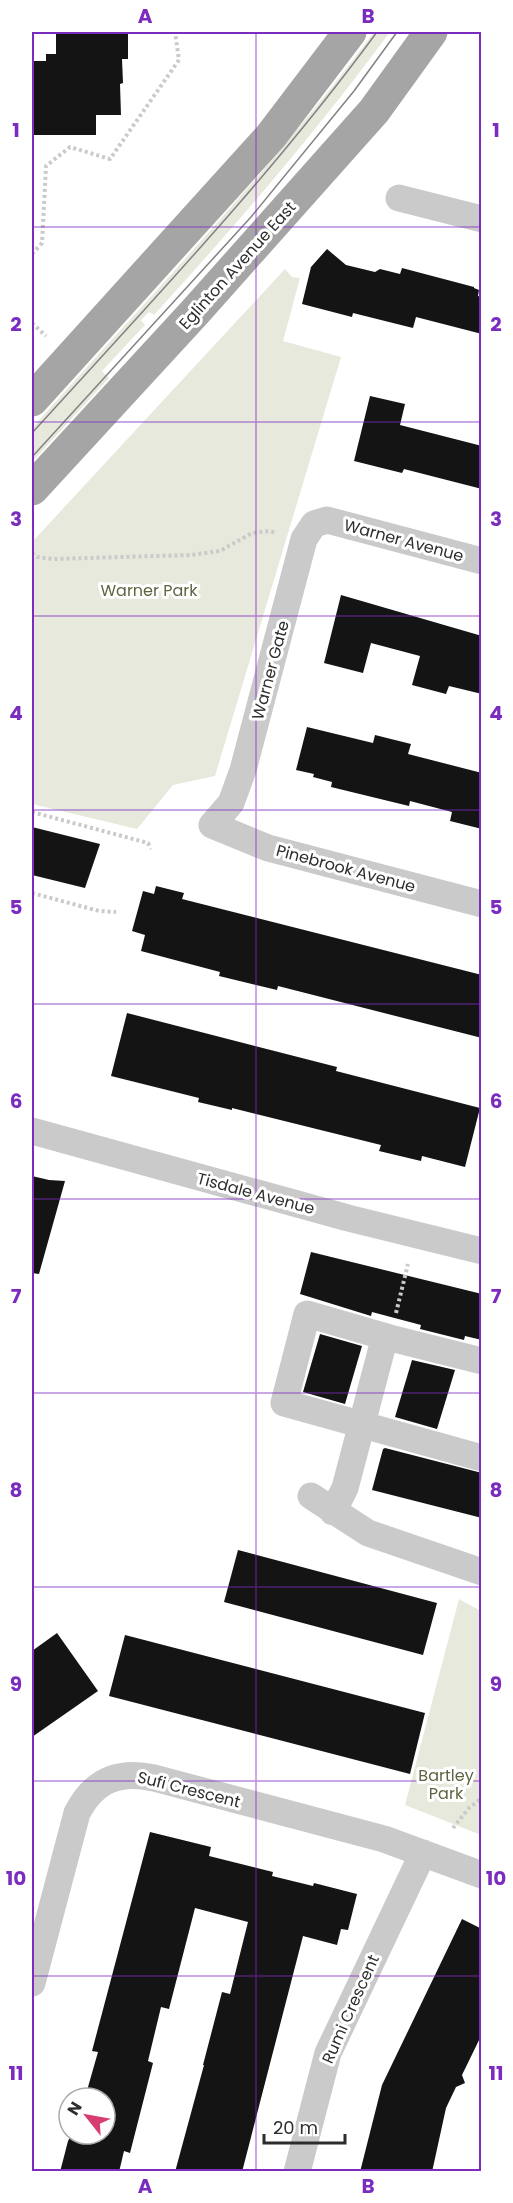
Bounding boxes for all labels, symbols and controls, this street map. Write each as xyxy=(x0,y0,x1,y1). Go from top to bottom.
text: A xyxy=(138,2,153,30)
text: B xyxy=(361,2,375,30)
text: 1 xyxy=(12,116,20,144)
text: 1 xyxy=(492,116,500,144)
street label: Eglinton Avenue East xyxy=(174,196,301,334)
text: 2 xyxy=(10,310,22,338)
text: 2 xyxy=(490,310,502,338)
text: 3 xyxy=(10,505,22,533)
text: 3 xyxy=(490,505,502,533)
street label: Warner Avenue xyxy=(342,513,466,568)
park label: Warner Park xyxy=(100,579,198,602)
street label: Warner Gate xyxy=(246,618,295,722)
text: 4 xyxy=(9,699,23,727)
text: 4 xyxy=(489,699,503,727)
street label: Pinebrook Avenue xyxy=(274,839,418,898)
text: 5 xyxy=(10,893,23,921)
text: 5 xyxy=(490,893,503,921)
text: 6 xyxy=(10,1087,22,1115)
text: 6 xyxy=(490,1087,502,1115)
street label: Tisdale Avenue xyxy=(195,1167,317,1220)
text: 7 xyxy=(11,1282,22,1310)
text: 7 xyxy=(491,1282,502,1310)
text: 8 xyxy=(10,1476,22,1504)
text: 8 xyxy=(490,1476,502,1504)
text: 9 xyxy=(10,1670,22,1698)
text: 9 xyxy=(490,1670,502,1698)
park label: Bartley Park xyxy=(418,1764,474,1805)
street label: Sufi Crescent xyxy=(135,1766,243,1813)
text: 10 xyxy=(6,1864,26,1892)
text: 10 xyxy=(486,1864,506,1892)
street label: Rumi Crescent xyxy=(316,1951,385,2067)
text: 11 xyxy=(8,2059,24,2087)
text: 11 xyxy=(488,2059,504,2087)
north arrow xyxy=(57,2086,117,2146)
text: N xyxy=(62,2097,88,2120)
scale bar xyxy=(264,2107,345,2145)
text: 20 m xyxy=(273,2115,318,2140)
text: A xyxy=(138,2172,153,2200)
text: B xyxy=(361,2172,375,2200)

